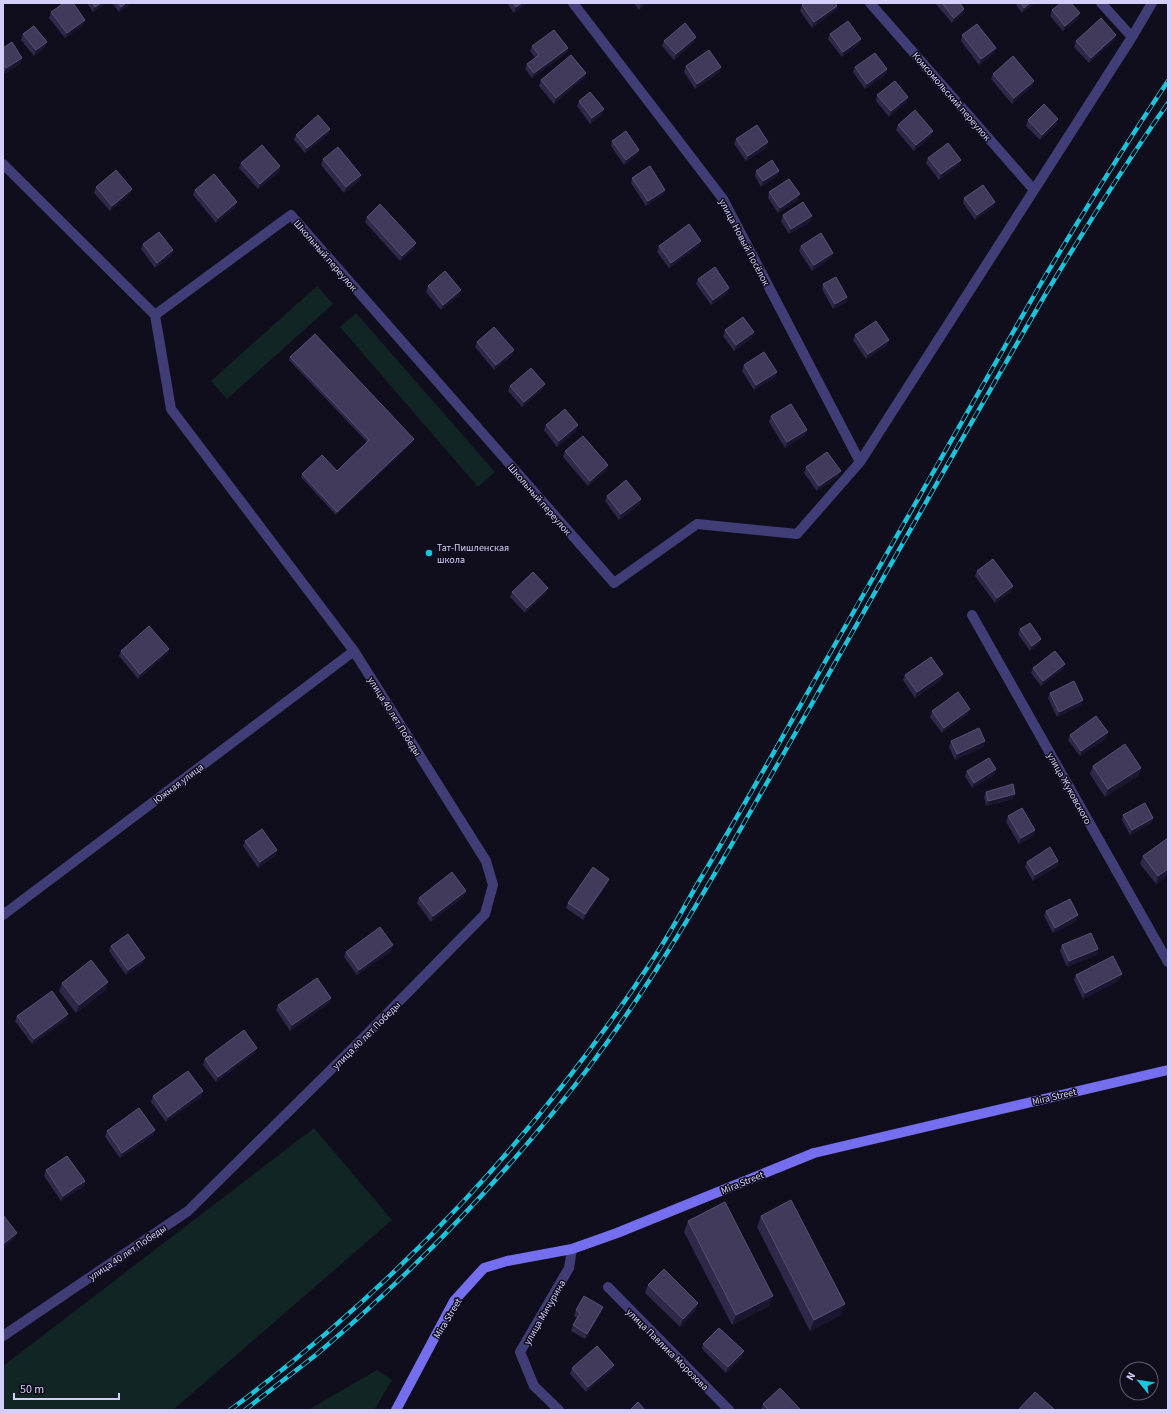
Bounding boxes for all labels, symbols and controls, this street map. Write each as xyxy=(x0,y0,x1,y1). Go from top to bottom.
street label: Комсомольский переулок xyxy=(909,49,994,144)
street label: улица Новый Посёлок xyxy=(715,197,773,288)
street label: Школьный переулок xyxy=(290,217,360,294)
street label: Школьный переулок xyxy=(504,461,574,538)
place label: Тат-Пишленская школа xyxy=(437,541,509,567)
marker: Тат-Пишленская школа xyxy=(424,548,434,558)
street label: улица 40 лет Победы xyxy=(364,674,424,759)
street label: улица Жуковского xyxy=(1044,750,1095,827)
street label: Южная улица xyxy=(150,760,207,807)
street label: улица 40 лет Победы xyxy=(329,998,404,1073)
street label: Mira Street xyxy=(1031,1085,1078,1109)
street label: Mira Street xyxy=(719,1168,766,1198)
street label: улица 40 лет Победы xyxy=(86,1222,169,1284)
street label: улица Мичурина xyxy=(521,1277,569,1348)
street label: Mira Street xyxy=(430,1295,466,1341)
street label: улица Павлика Морозова xyxy=(623,1305,712,1394)
north arrow xyxy=(1119,1361,1159,1401)
text: N xyxy=(1122,1369,1139,1383)
scale bar xyxy=(14,1375,119,1401)
text: 50 m xyxy=(20,1381,44,1398)

